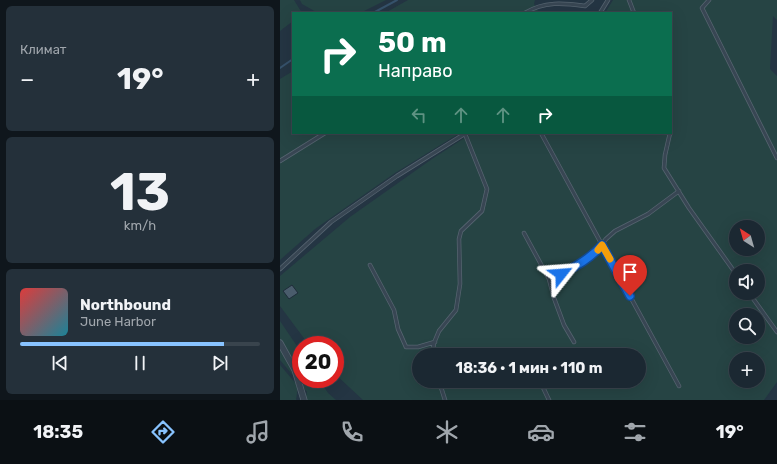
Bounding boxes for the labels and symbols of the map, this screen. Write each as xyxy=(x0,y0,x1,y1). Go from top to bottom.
north arrow xyxy=(729,220,765,256)
position arrow xyxy=(540,253,582,295)
pin xyxy=(613,255,647,296)
speed limit sign: 20 xyxy=(292,336,344,388)

